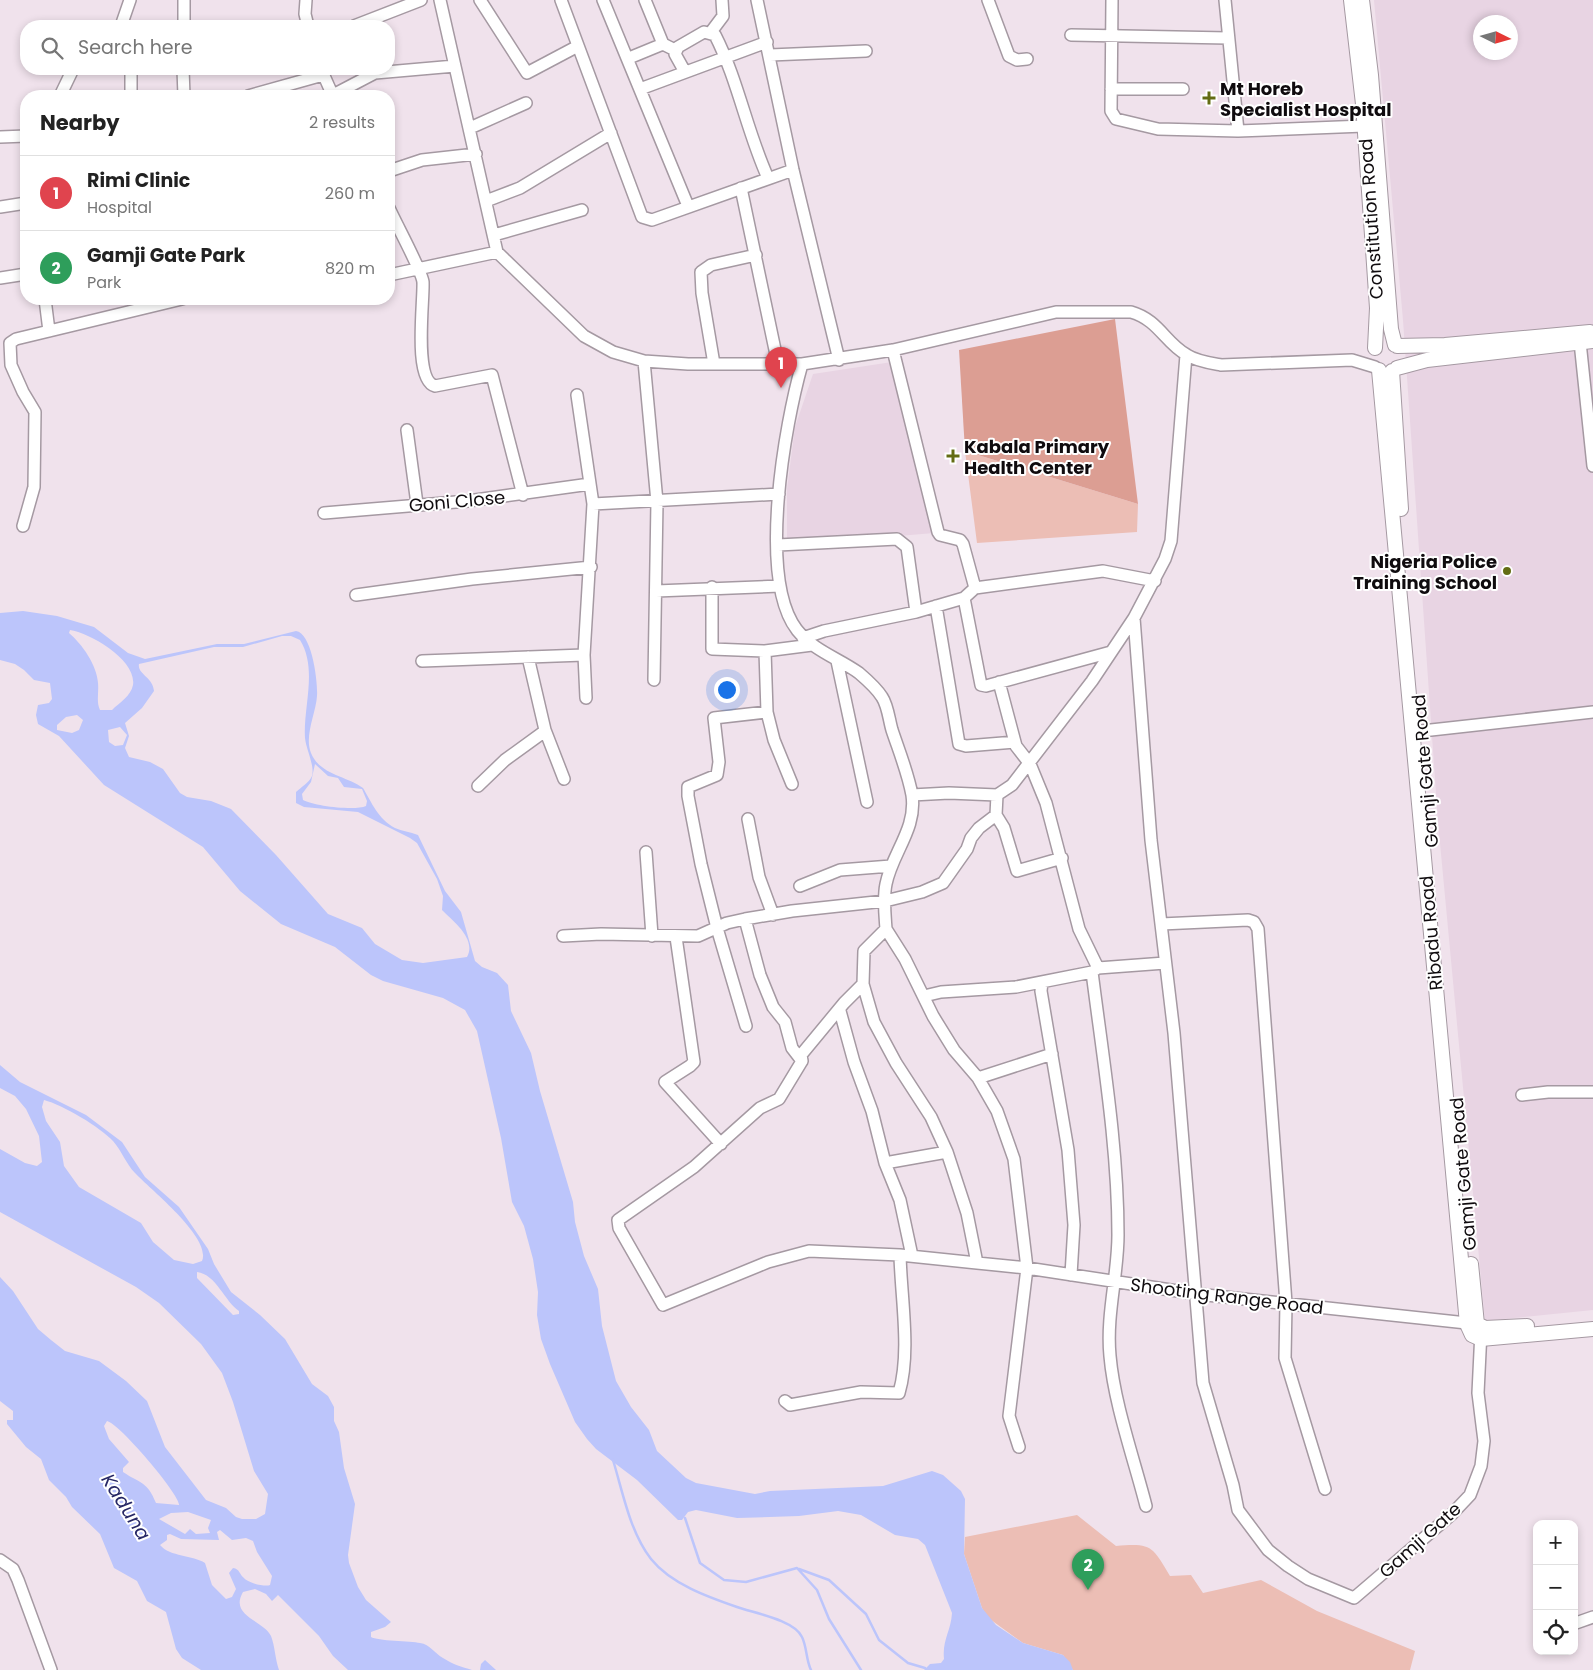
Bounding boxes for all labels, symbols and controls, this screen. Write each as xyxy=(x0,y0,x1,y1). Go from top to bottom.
north arrow xyxy=(1473,15,1518,60)
search box xyxy=(20,20,395,75)
icon: search xyxy=(38,34,66,62)
text: Search here xyxy=(78,34,192,61)
place label: Mt Horeb Specialist Hospital xyxy=(1220,76,1392,122)
marker: Mt Horeb Specialist Hospital xyxy=(1202,91,1216,105)
text: Nearby xyxy=(40,108,120,137)
text: 2 results xyxy=(309,111,375,134)
street label: Constitution Road xyxy=(1353,138,1389,300)
text: Rimi Clinic xyxy=(87,167,190,194)
text: 1 xyxy=(53,182,59,205)
text: 260 m xyxy=(325,182,375,205)
text: Hospital xyxy=(87,196,152,219)
text: Gamji Gate Park xyxy=(87,242,245,269)
text: 2 xyxy=(51,257,61,280)
text: 820 m xyxy=(325,257,375,280)
text: Park xyxy=(87,271,121,294)
pin: 1 xyxy=(765,347,797,388)
place label: Kabala Primary Health Center xyxy=(964,434,1110,480)
marker: Kabala Primary Health Center xyxy=(946,449,960,463)
street label: Goni Close xyxy=(408,484,506,518)
place label: Nigeria Police Training School xyxy=(1353,549,1497,595)
marker: Nigeria Police Training School xyxy=(1501,565,1513,577)
your location xyxy=(714,677,740,703)
street label: Gamji Gate Road xyxy=(1406,693,1444,849)
street label: Ribadu Road xyxy=(1414,875,1448,991)
street label: Gamji Gate Road xyxy=(1444,1096,1482,1252)
street label: Shooting Range Road xyxy=(1129,1272,1325,1320)
water label: Kaduna xyxy=(95,1468,157,1546)
street label: Gamji Gate xyxy=(1374,1496,1466,1584)
map controls xyxy=(1533,1520,1578,1655)
button: + xyxy=(1533,1520,1578,1565)
pin: 2 xyxy=(1072,1549,1104,1590)
button: − xyxy=(1533,1565,1578,1610)
button: locate xyxy=(1533,1610,1578,1655)

